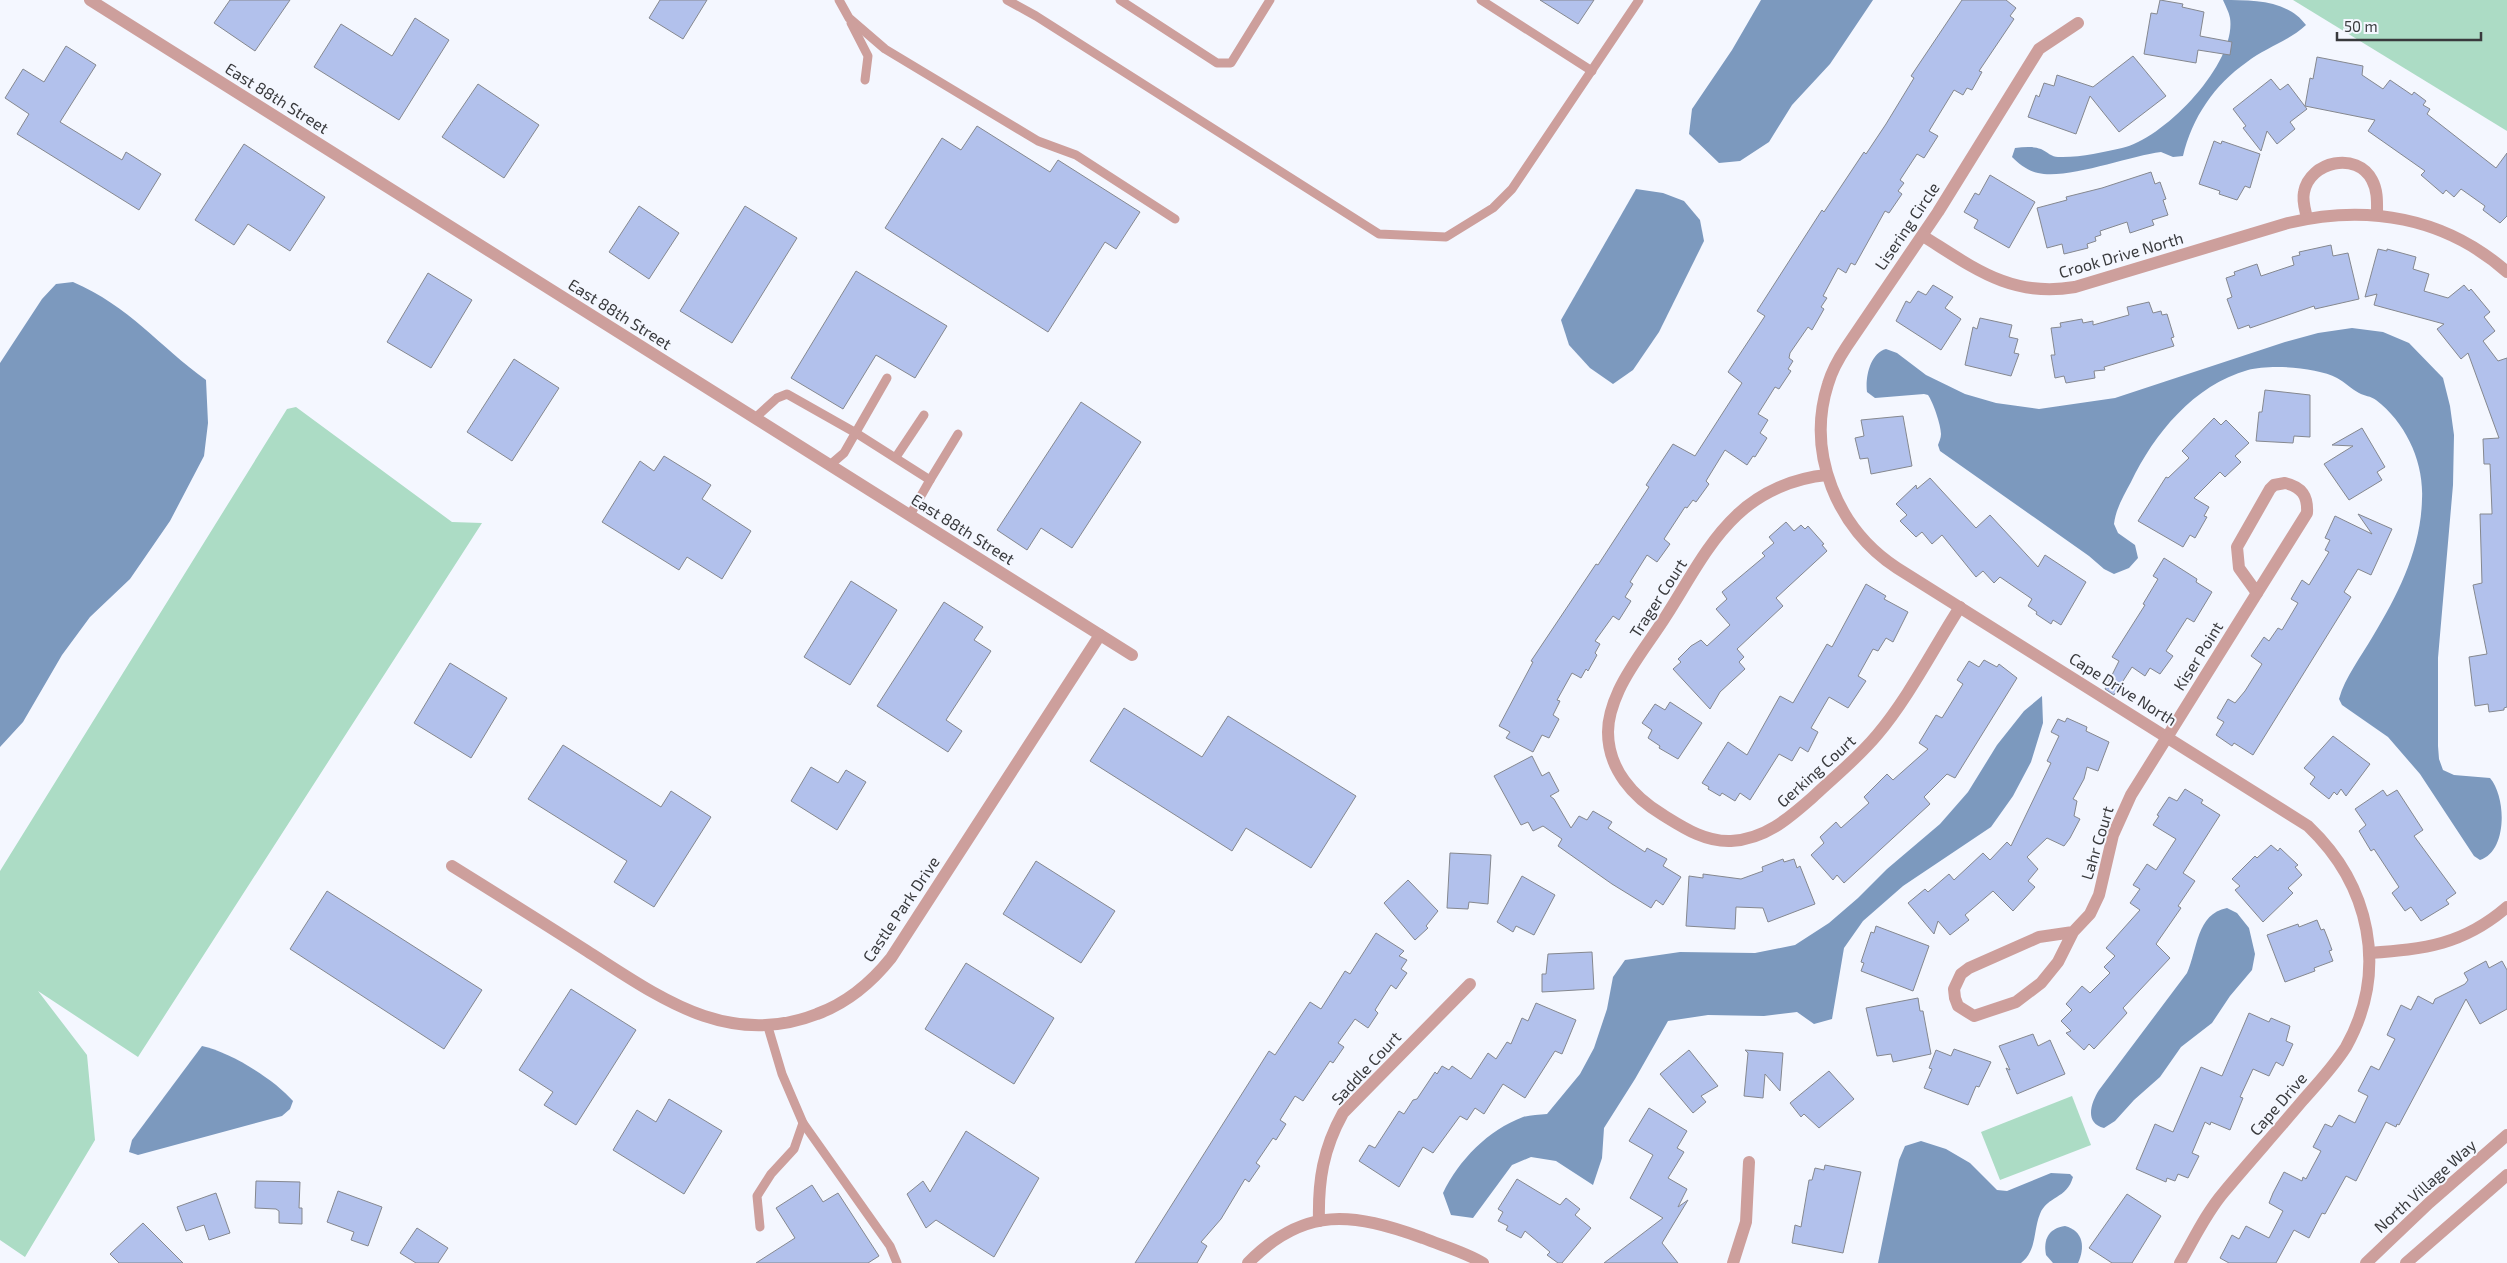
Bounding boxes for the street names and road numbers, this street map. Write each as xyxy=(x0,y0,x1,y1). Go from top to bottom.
street label: East 88th Street xyxy=(222,58,332,137)
street label: Lisering Circle xyxy=(1870,178,1943,273)
street label: Crook Drive North xyxy=(2056,228,2185,281)
street label: East 88th Street xyxy=(565,274,675,353)
street label: East 88th Street xyxy=(908,489,1018,568)
street label: Trager Court xyxy=(1625,555,1690,641)
street label: Kiser Point xyxy=(2169,618,2226,694)
street label: Cape Drive North xyxy=(2066,648,2180,729)
street label: Gerking Court xyxy=(1773,731,1859,811)
street label: Lahr Court xyxy=(2076,804,2117,882)
street label: Castle Park Drive xyxy=(858,852,943,965)
street label: Saddle Court xyxy=(1327,1027,1404,1108)
street label: Cape Drive xyxy=(2245,1068,2310,1139)
street label: North Village Way xyxy=(2370,1135,2480,1236)

